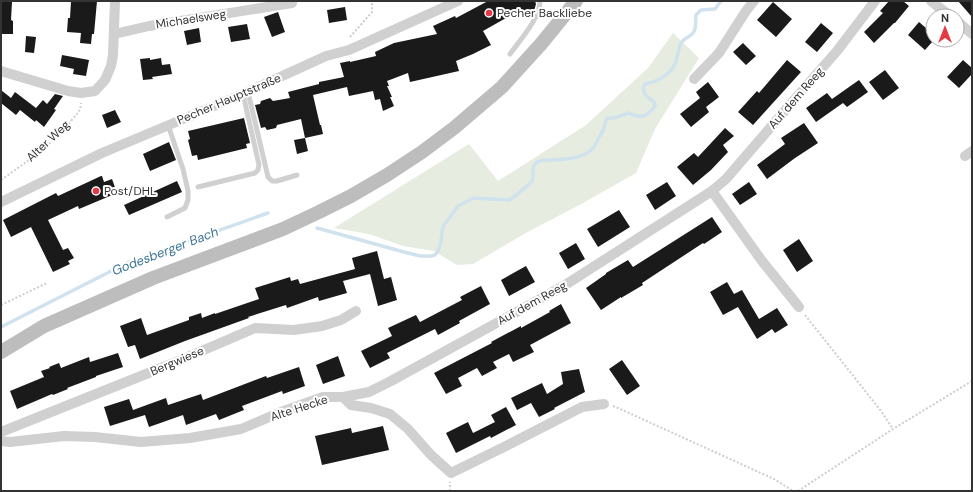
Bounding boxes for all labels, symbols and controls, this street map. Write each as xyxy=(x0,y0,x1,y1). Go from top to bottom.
place label: Pecher Backliebe xyxy=(497,5,592,21)
street label: Michaelsweg xyxy=(155,6,228,32)
marker: Pecher Backliebe xyxy=(484,8,494,18)
north arrow xyxy=(925,8,965,48)
text: N xyxy=(941,11,949,25)
street label: Auf dem Reeg xyxy=(765,63,828,132)
street label: Pecher Hauptstraße xyxy=(175,70,283,128)
street label: Alter Weg xyxy=(23,116,73,165)
place label: Post/DHL xyxy=(104,183,156,199)
marker: Post/DHL xyxy=(91,186,101,196)
water label: Godesberger Bach xyxy=(109,223,221,279)
street label: Auf dem Reeg xyxy=(494,277,570,329)
street label: Bergwiese xyxy=(148,342,206,379)
street label: Alte Hecke xyxy=(268,391,330,425)

